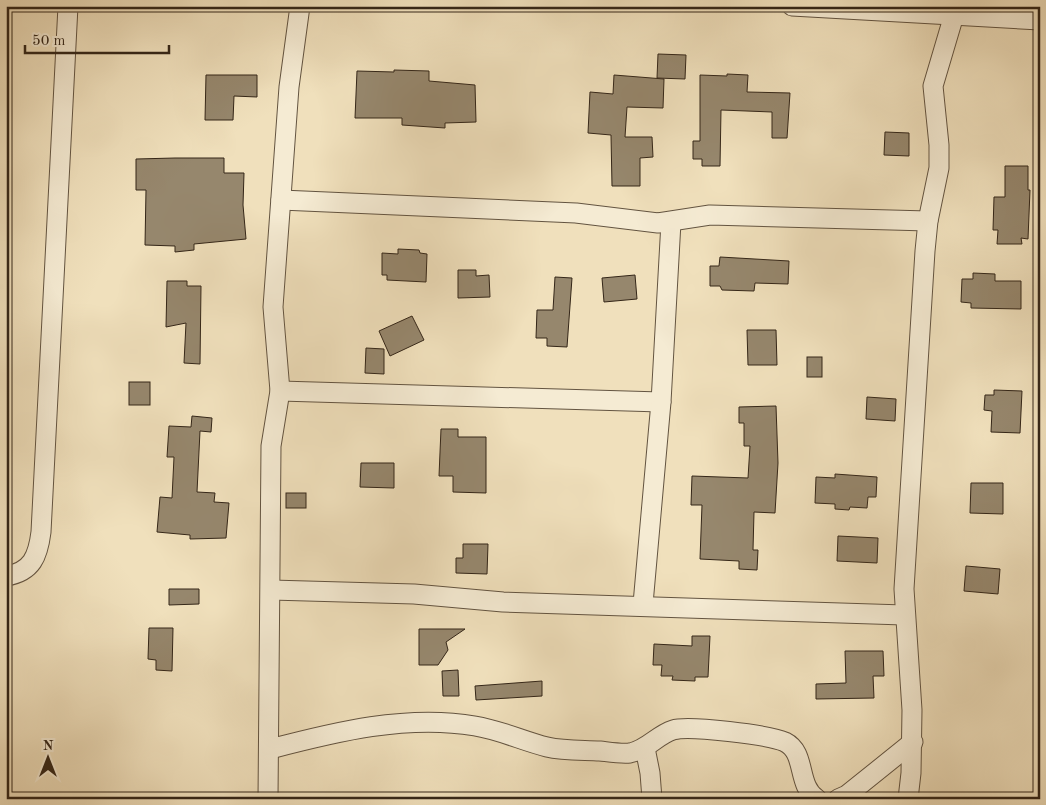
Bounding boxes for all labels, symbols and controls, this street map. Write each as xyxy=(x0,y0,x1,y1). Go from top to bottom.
scale bar xyxy=(25,22,169,54)
text: 50 m xyxy=(32,34,66,49)
north arrow xyxy=(22,732,72,782)
text: N xyxy=(43,739,54,753)

